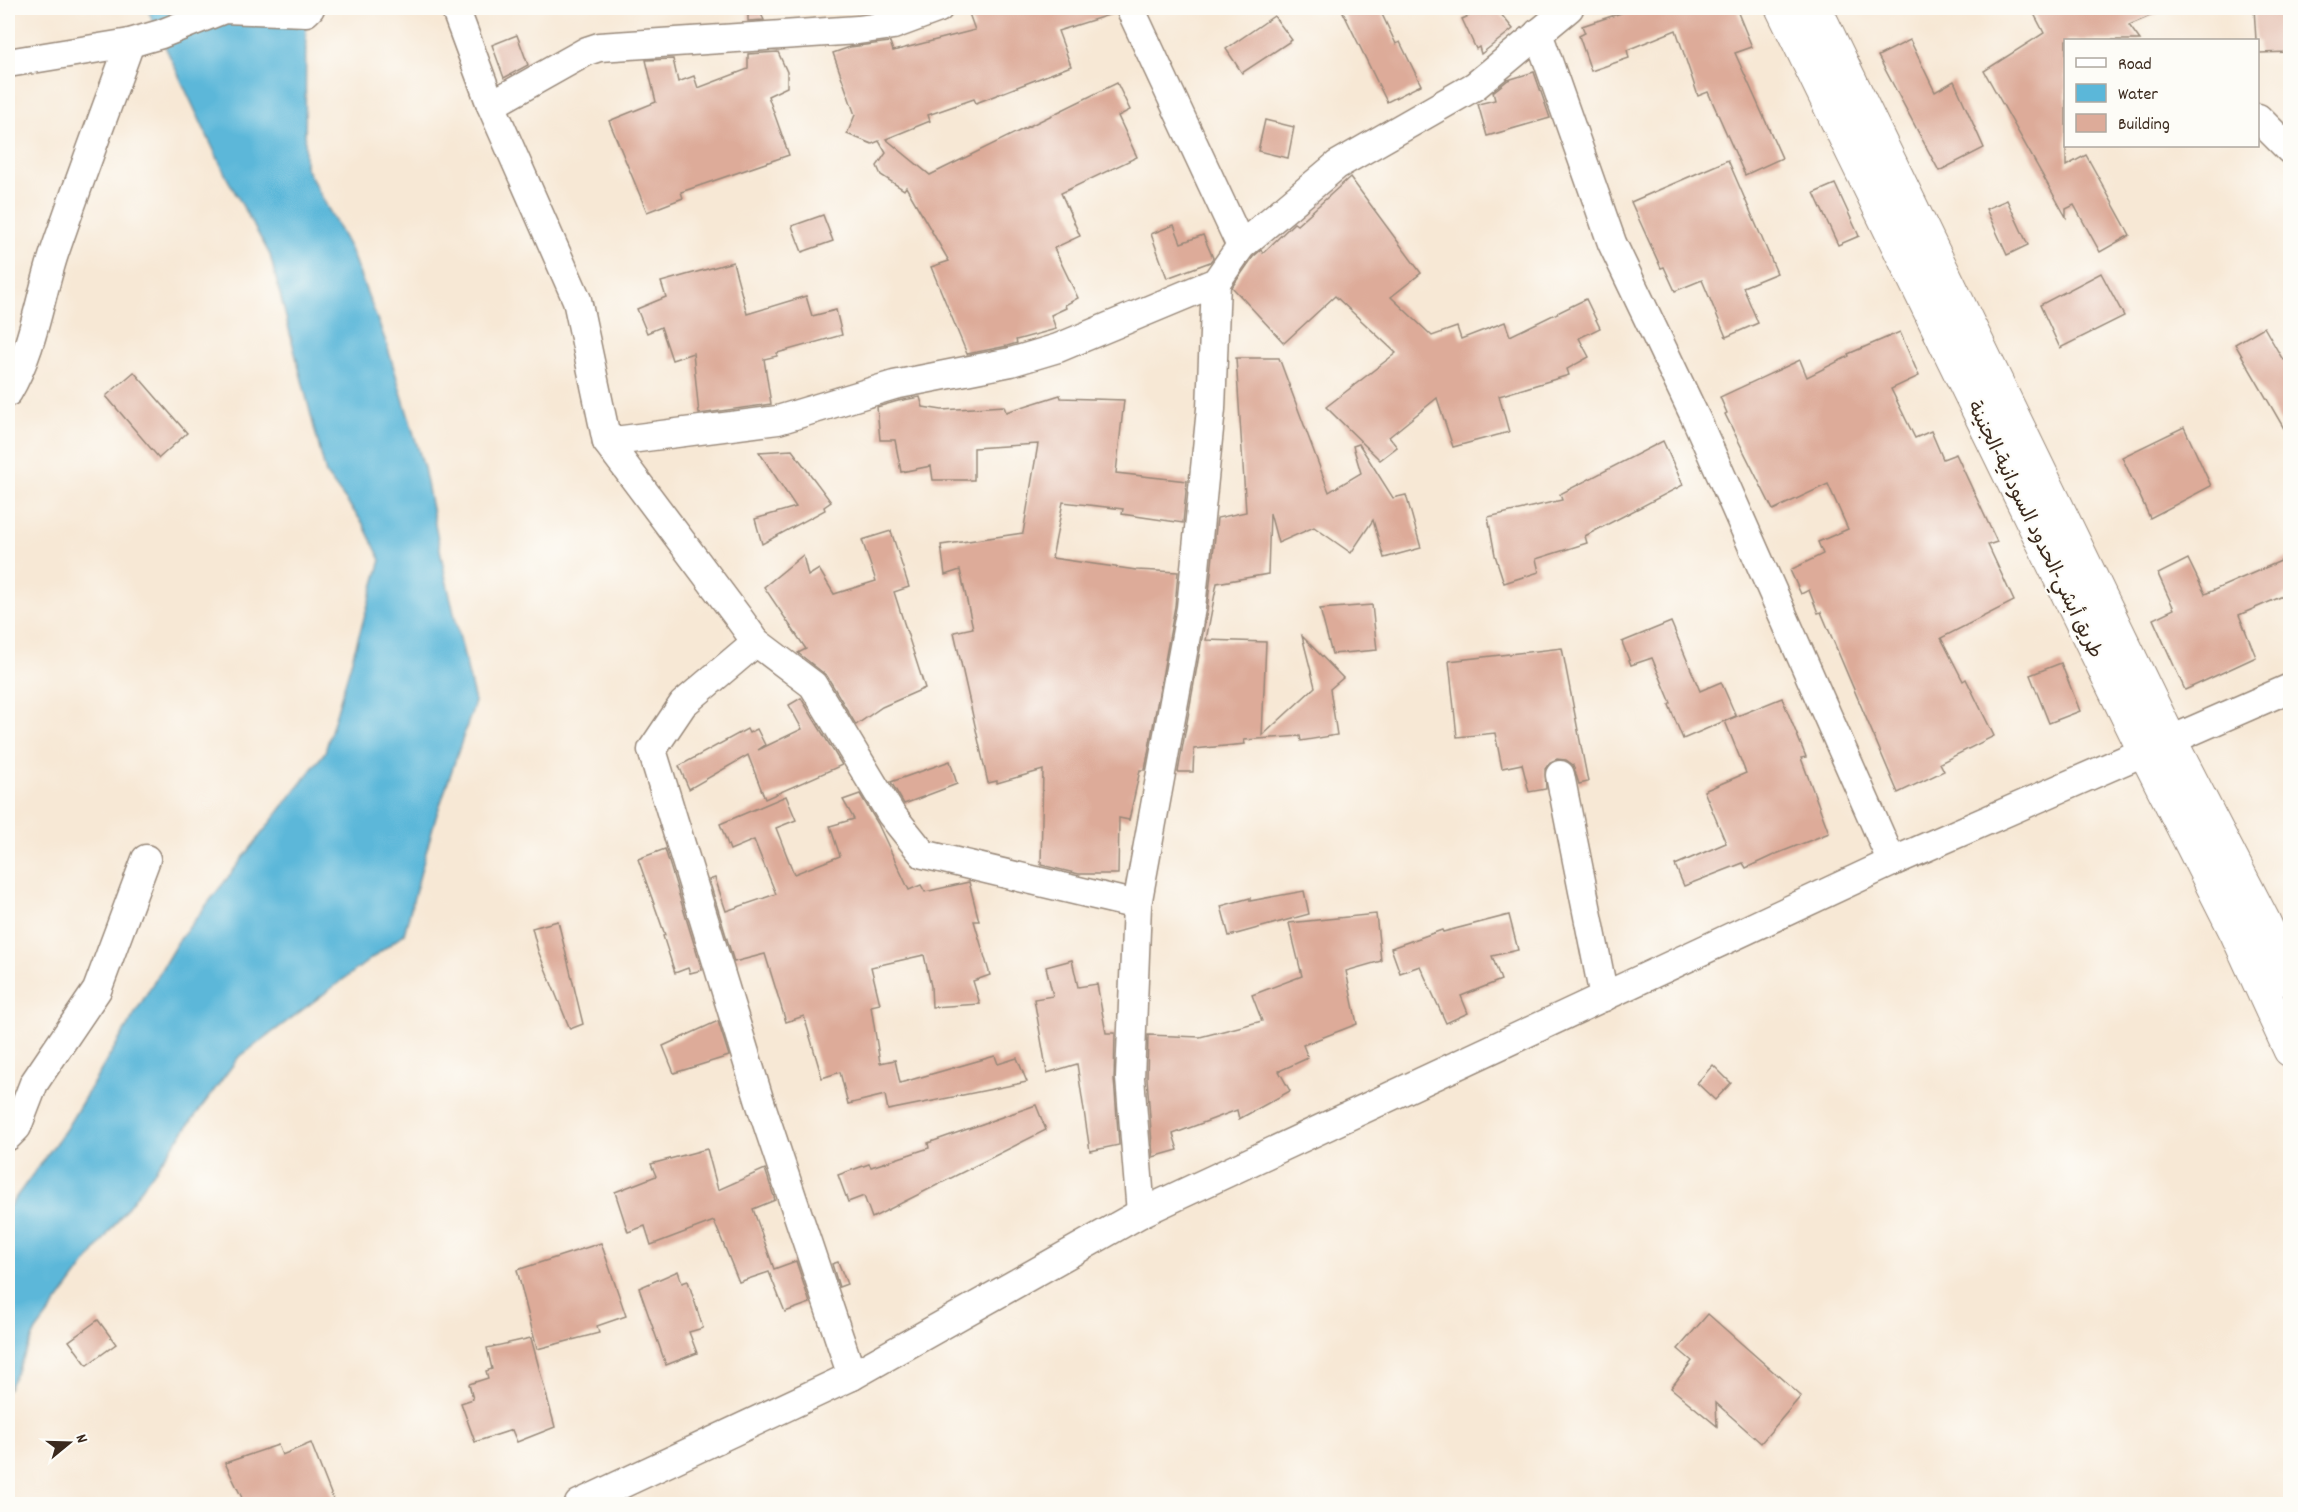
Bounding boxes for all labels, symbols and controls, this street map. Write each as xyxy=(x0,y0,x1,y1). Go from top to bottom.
legend xyxy=(2064,39,2259,147)
text: Road xyxy=(2118,53,2152,78)
text: Water xyxy=(2118,83,2158,108)
text: Building xyxy=(2118,113,2170,138)
street label: طريق أبشي-الحدود السودانية-الجنينة xyxy=(1958,397,2108,664)
north arrow xyxy=(39,1413,99,1473)
text: N xyxy=(69,1431,93,1447)

